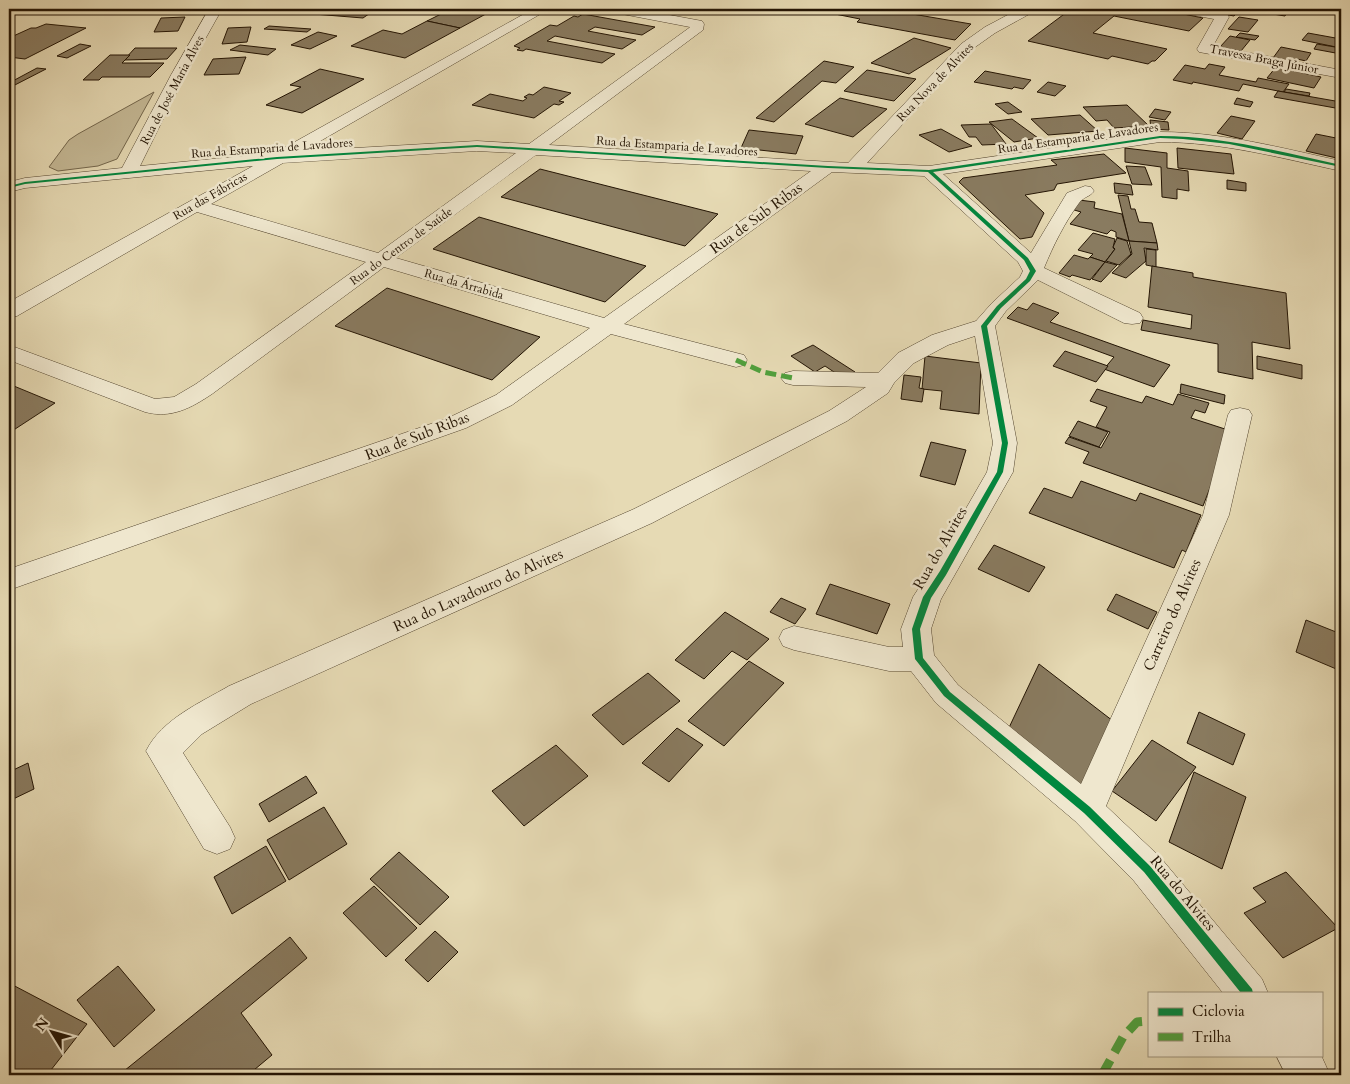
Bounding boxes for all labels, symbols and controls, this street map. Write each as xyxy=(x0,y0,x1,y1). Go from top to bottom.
street label: Rua de José Maria Alves xyxy=(136,33,208,147)
street label: Rua Nova de Alvites xyxy=(893,39,977,125)
street label: Travessa Braga Júnior xyxy=(1208,41,1321,78)
street label: Rua da Estamparia de Lavadores xyxy=(997,119,1159,157)
street label: Rua da Estamparia de Lavadores xyxy=(596,132,758,160)
street label: Rua da Estamparia de Lavadores xyxy=(191,134,353,162)
street label: Rua das Fábricas xyxy=(170,168,250,224)
street label: Rua de Sub Ribas xyxy=(706,178,806,258)
street label: Rua do Centro de Saúde xyxy=(346,203,456,289)
street label: Rua da Árrabida xyxy=(422,264,507,303)
street label: Rua de Sub Ribas xyxy=(362,407,472,465)
street label: Rua do Alvites xyxy=(908,503,972,593)
street label: Rua do Lavadouro do Alvites xyxy=(390,543,566,637)
street label: Carreiro do Alvites xyxy=(1138,556,1206,674)
street label: Rua do Alvites xyxy=(1146,851,1220,935)
legend xyxy=(1148,992,1322,1056)
text: Ciclovia xyxy=(1192,1001,1245,1021)
north arrow xyxy=(28,1006,78,1056)
text: N xyxy=(31,1014,53,1035)
text: Trilha xyxy=(1192,1027,1232,1047)

